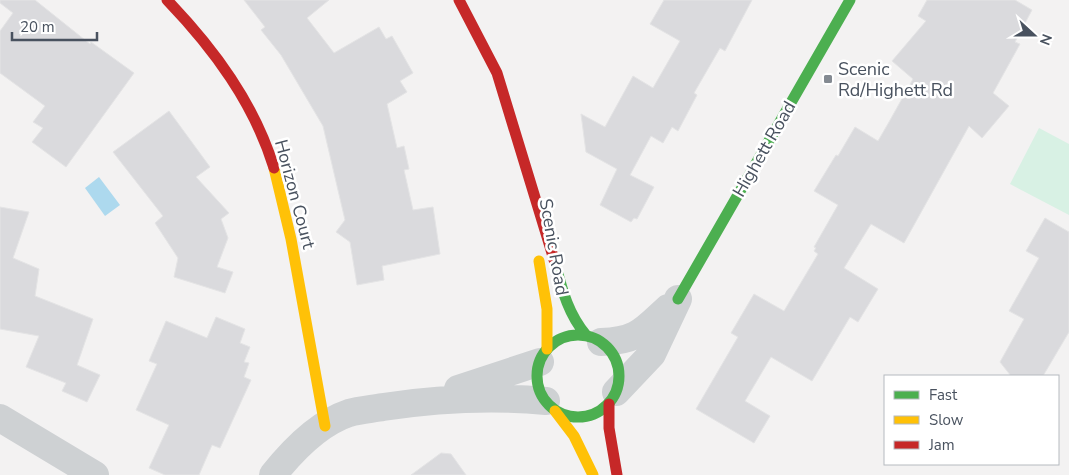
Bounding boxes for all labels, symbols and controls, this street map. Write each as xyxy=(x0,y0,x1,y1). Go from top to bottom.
scale bar xyxy=(12,10,98,42)
north arrow xyxy=(1009,10,1059,60)
text: 20 m xyxy=(20,17,55,37)
text: N xyxy=(1035,31,1056,48)
place label: Scenic Rd/Highett Rd xyxy=(838,57,953,102)
marker: Scenic Rd/Highett Rd xyxy=(822,73,834,85)
street label: Highett Road xyxy=(727,97,801,201)
street label: Horizon Court xyxy=(269,137,321,252)
street label: Scenic Road xyxy=(534,197,574,297)
legend xyxy=(884,375,1059,465)
text: Fast xyxy=(929,385,958,405)
text: Slow xyxy=(929,410,964,430)
text: Jam xyxy=(928,435,955,455)

